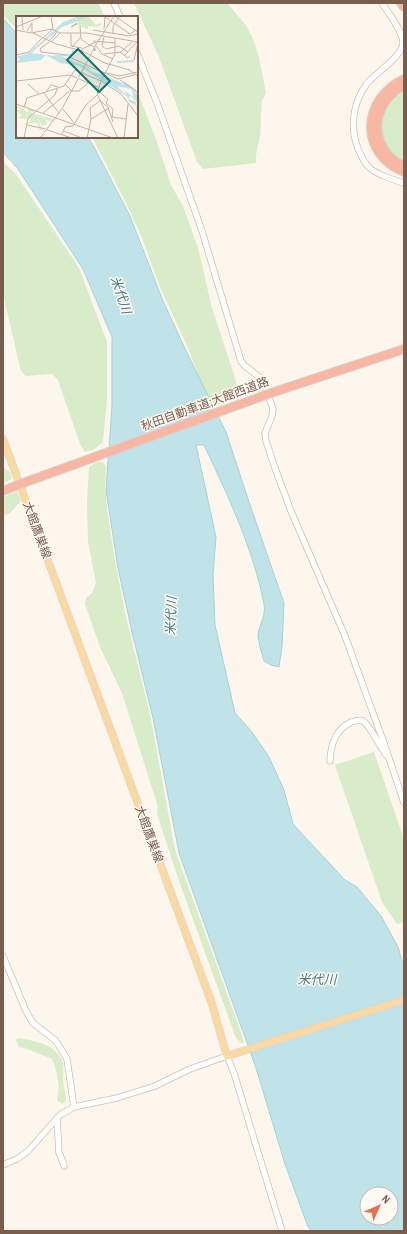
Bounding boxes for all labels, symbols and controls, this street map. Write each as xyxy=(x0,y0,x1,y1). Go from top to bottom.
inset map xyxy=(16,16,138,138)
water label: 米代川 xyxy=(107,274,136,318)
street label: 秋田自動車道;大館西道路 xyxy=(139,373,271,435)
street label: 大館鷹巣線 xyxy=(19,499,55,561)
water label: 米代川 xyxy=(162,594,180,636)
street label: 大館鷹巣線 xyxy=(131,803,167,865)
water label: 米代川 xyxy=(297,971,338,988)
north arrow xyxy=(359,1186,399,1226)
text: N xyxy=(379,1192,393,1206)

